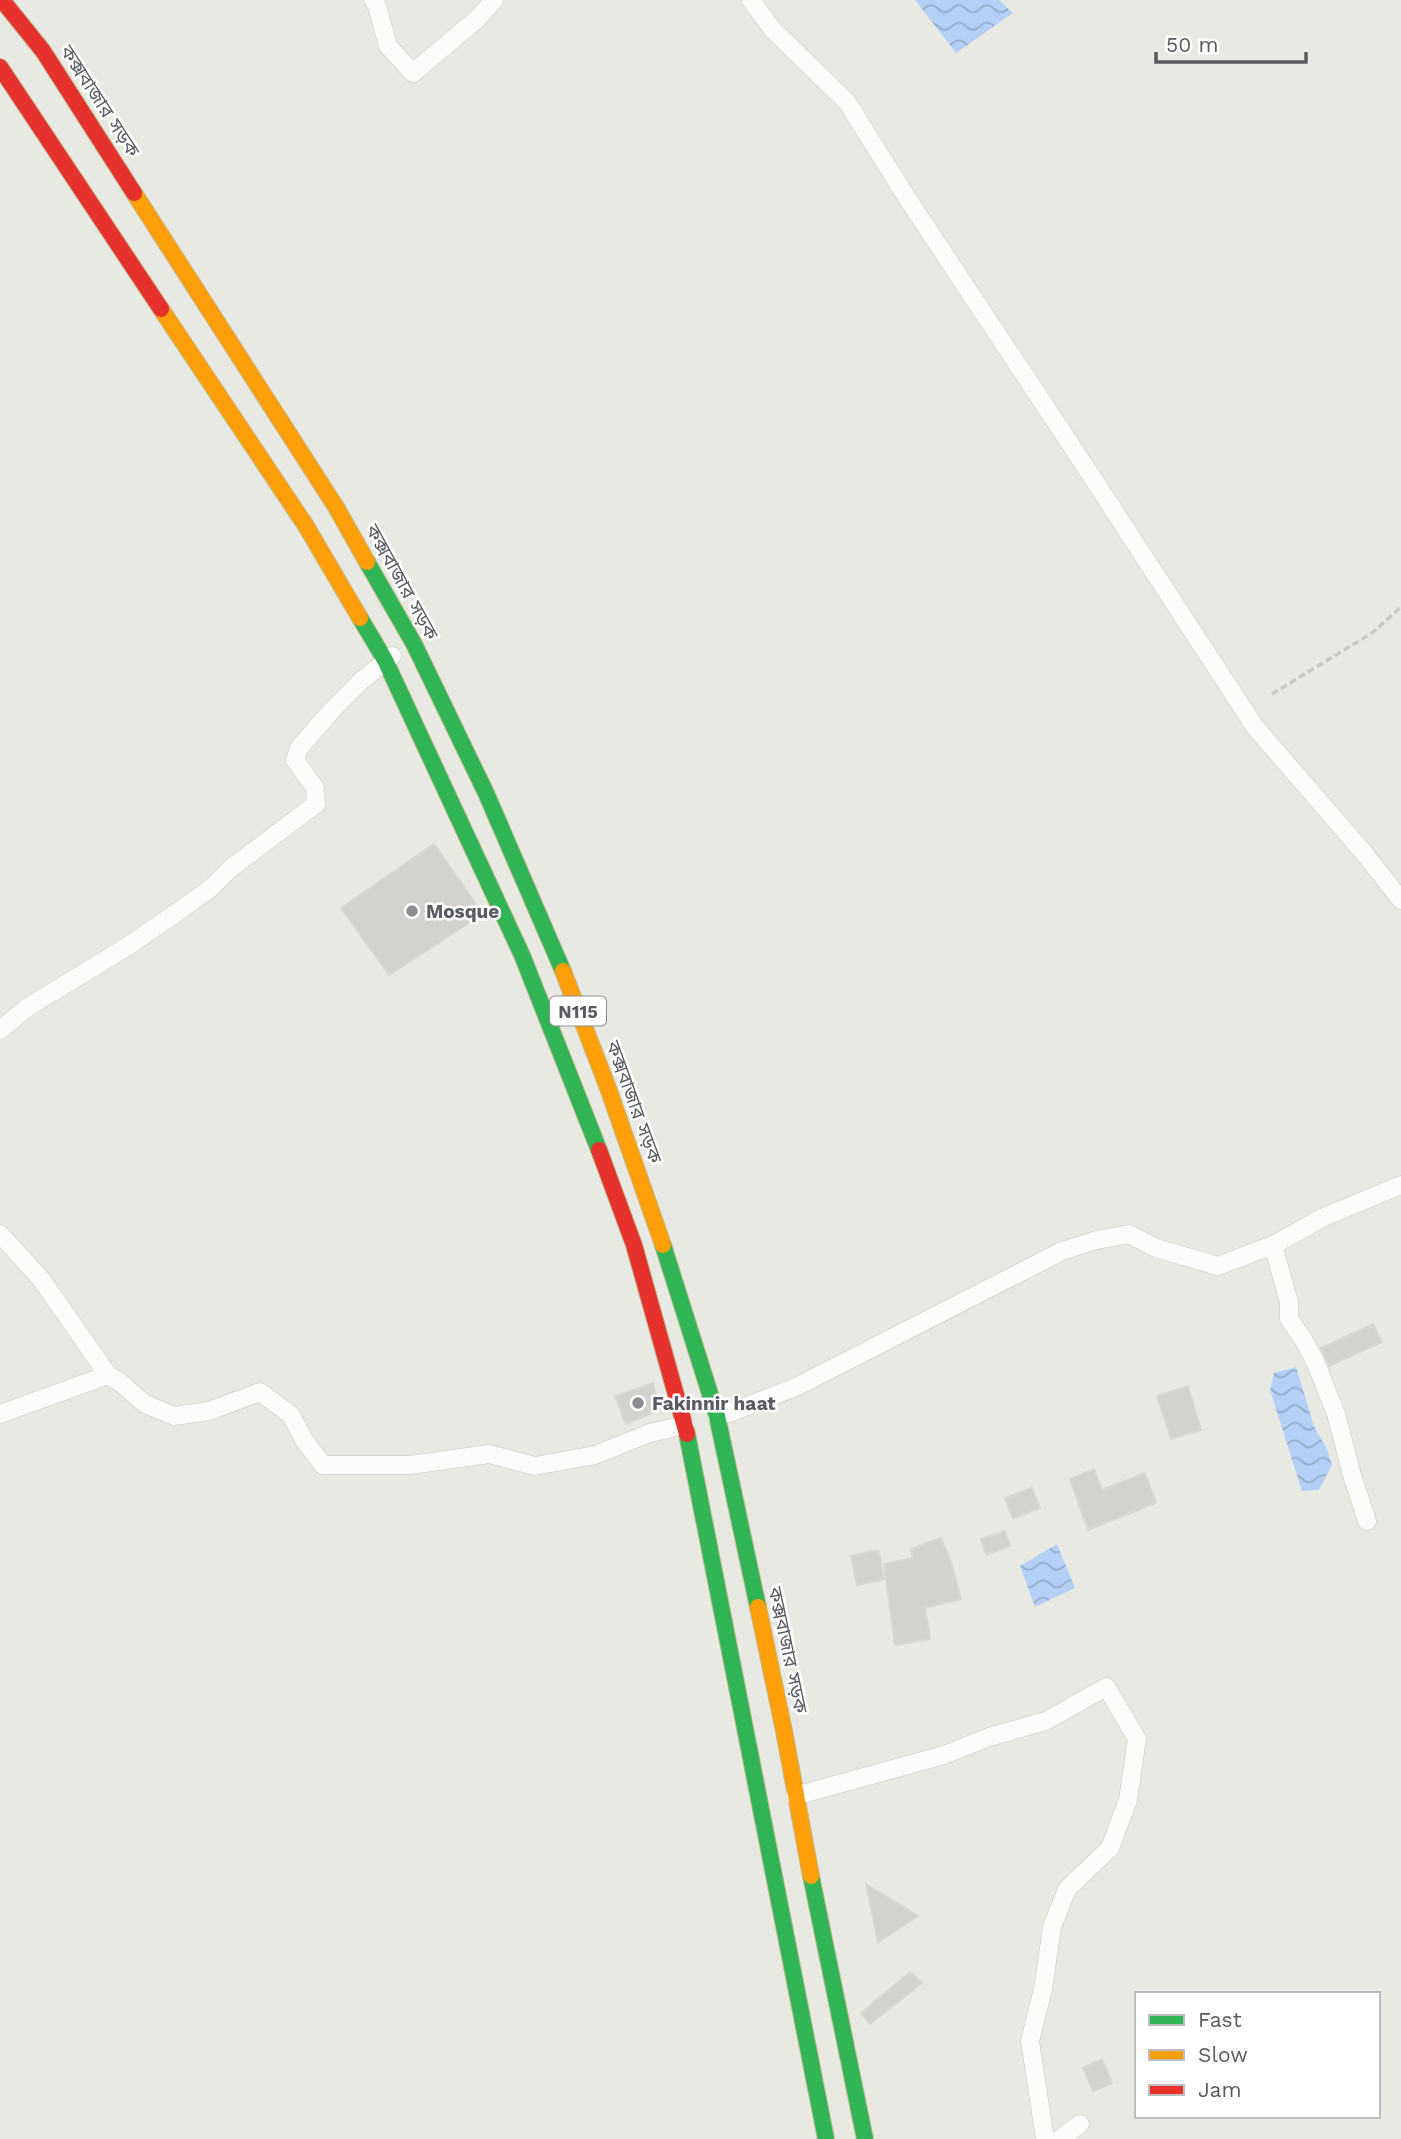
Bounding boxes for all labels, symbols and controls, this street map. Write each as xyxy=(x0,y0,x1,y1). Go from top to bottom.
scale bar xyxy=(1156,21,1306,65)
text: 50 m xyxy=(1166,32,1218,57)
street label: কক্সবাজার সড়ক xyxy=(55,40,145,162)
street label: কক্সবাজার সড়ক xyxy=(360,519,444,644)
place label: Mosque xyxy=(426,900,499,923)
marker: Mosque xyxy=(404,903,420,919)
road number: N115 xyxy=(550,996,606,1026)
street label: কক্সবাজার সড়ক xyxy=(601,1037,667,1167)
place label: Fakinnir haat xyxy=(652,1392,776,1415)
marker: Fakinnir haat xyxy=(630,1395,646,1411)
street label: কক্সবাজার সড়ক xyxy=(763,1584,813,1716)
legend xyxy=(1135,1992,1380,2118)
text: Fast xyxy=(1198,2007,1242,2032)
text: Slow xyxy=(1198,2042,1248,2067)
text: Jam xyxy=(1198,2077,1241,2102)

